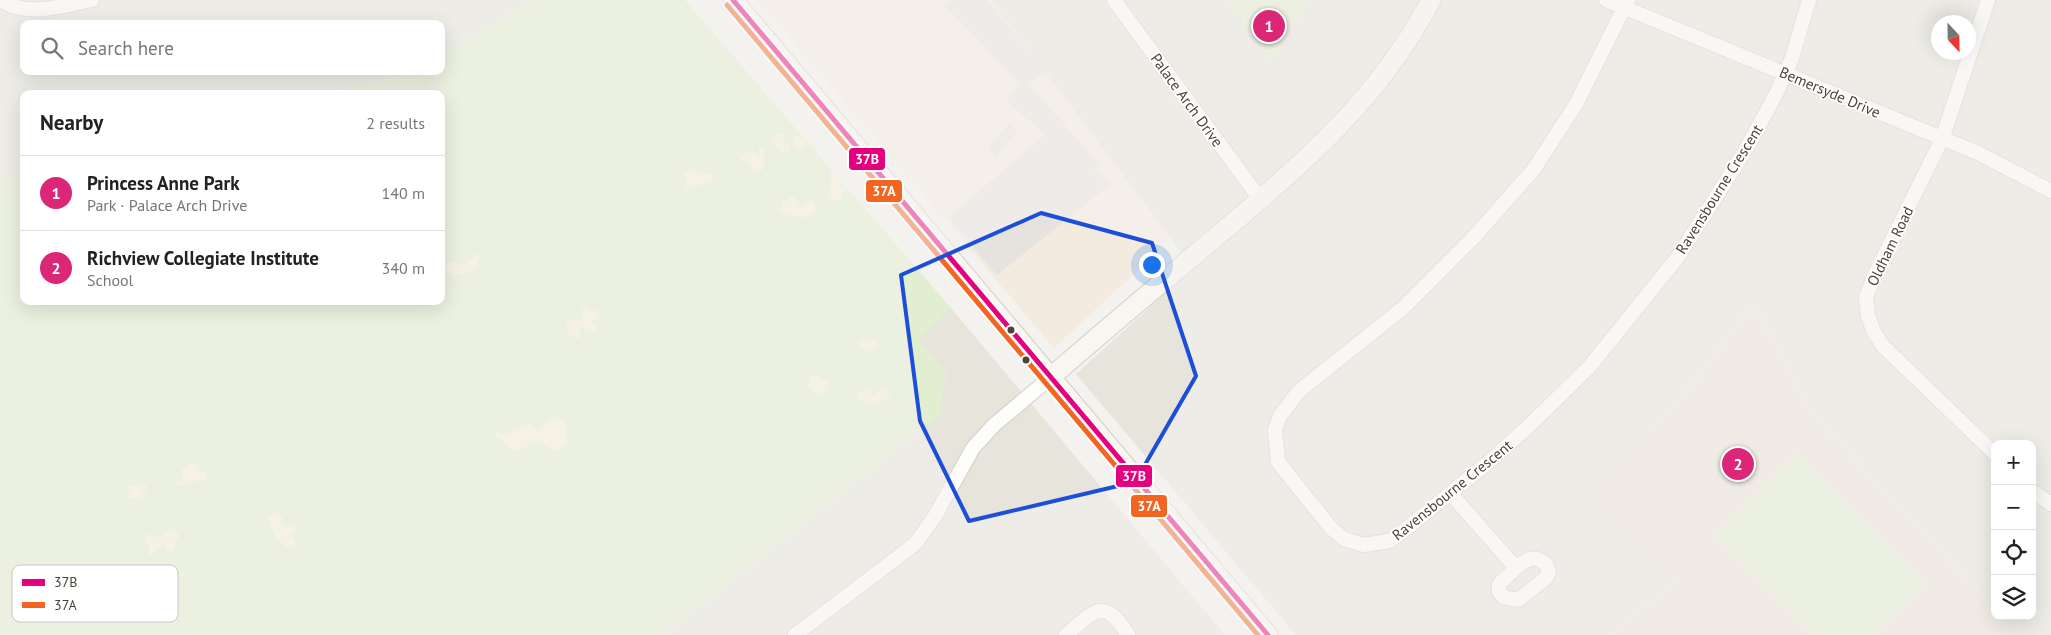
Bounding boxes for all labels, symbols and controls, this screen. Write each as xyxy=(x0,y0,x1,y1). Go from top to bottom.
pin: 1 xyxy=(1253,7,1285,45)
north arrow xyxy=(1931,15,1976,60)
search box xyxy=(20,20,445,75)
icon: search xyxy=(38,34,66,62)
text: Search here xyxy=(78,36,174,60)
street label: Palace Arch Drive xyxy=(1147,49,1227,151)
street label: Bemersyde Drive xyxy=(1777,62,1883,122)
text: Nearby xyxy=(40,109,103,136)
text: 2 results xyxy=(366,113,425,133)
street label: Ravensbourne Crescent xyxy=(1671,121,1767,257)
line badge: 37B xyxy=(848,147,886,171)
text: 37B xyxy=(855,150,879,168)
text: Princess Anne Park xyxy=(87,171,240,195)
line badge: 37A xyxy=(865,179,903,203)
text: 37A xyxy=(872,182,896,200)
text: 1 xyxy=(51,183,61,203)
text: 140 m xyxy=(382,183,425,203)
text: Park · Palace Arch Drive xyxy=(87,195,247,215)
street label: Oldham Road xyxy=(1863,203,1917,289)
text: Richview Collegiate Institute xyxy=(87,246,319,270)
your location xyxy=(1139,252,1165,278)
text: 2 xyxy=(51,258,61,278)
text: 340 m xyxy=(382,258,425,278)
text: School xyxy=(87,270,133,290)
unlabelled marker xyxy=(1006,325,1016,335)
unlabelled marker xyxy=(1021,355,1031,365)
street label: Ravensbourne Crescent xyxy=(1388,436,1516,544)
map controls xyxy=(1991,440,2036,620)
button: + xyxy=(1991,440,2036,485)
pin: 2 xyxy=(1722,445,1754,483)
line badge: 37B xyxy=(1115,464,1153,488)
text: 37B xyxy=(1122,467,1146,485)
button: − xyxy=(1991,485,2036,530)
line badge: 37A xyxy=(1130,494,1168,518)
text: 37A xyxy=(1137,497,1161,515)
button: locate xyxy=(1991,530,2036,575)
legend xyxy=(12,565,178,622)
text: 37B xyxy=(54,573,77,591)
button: layers xyxy=(1991,575,2036,620)
text: 37A xyxy=(54,596,77,614)

